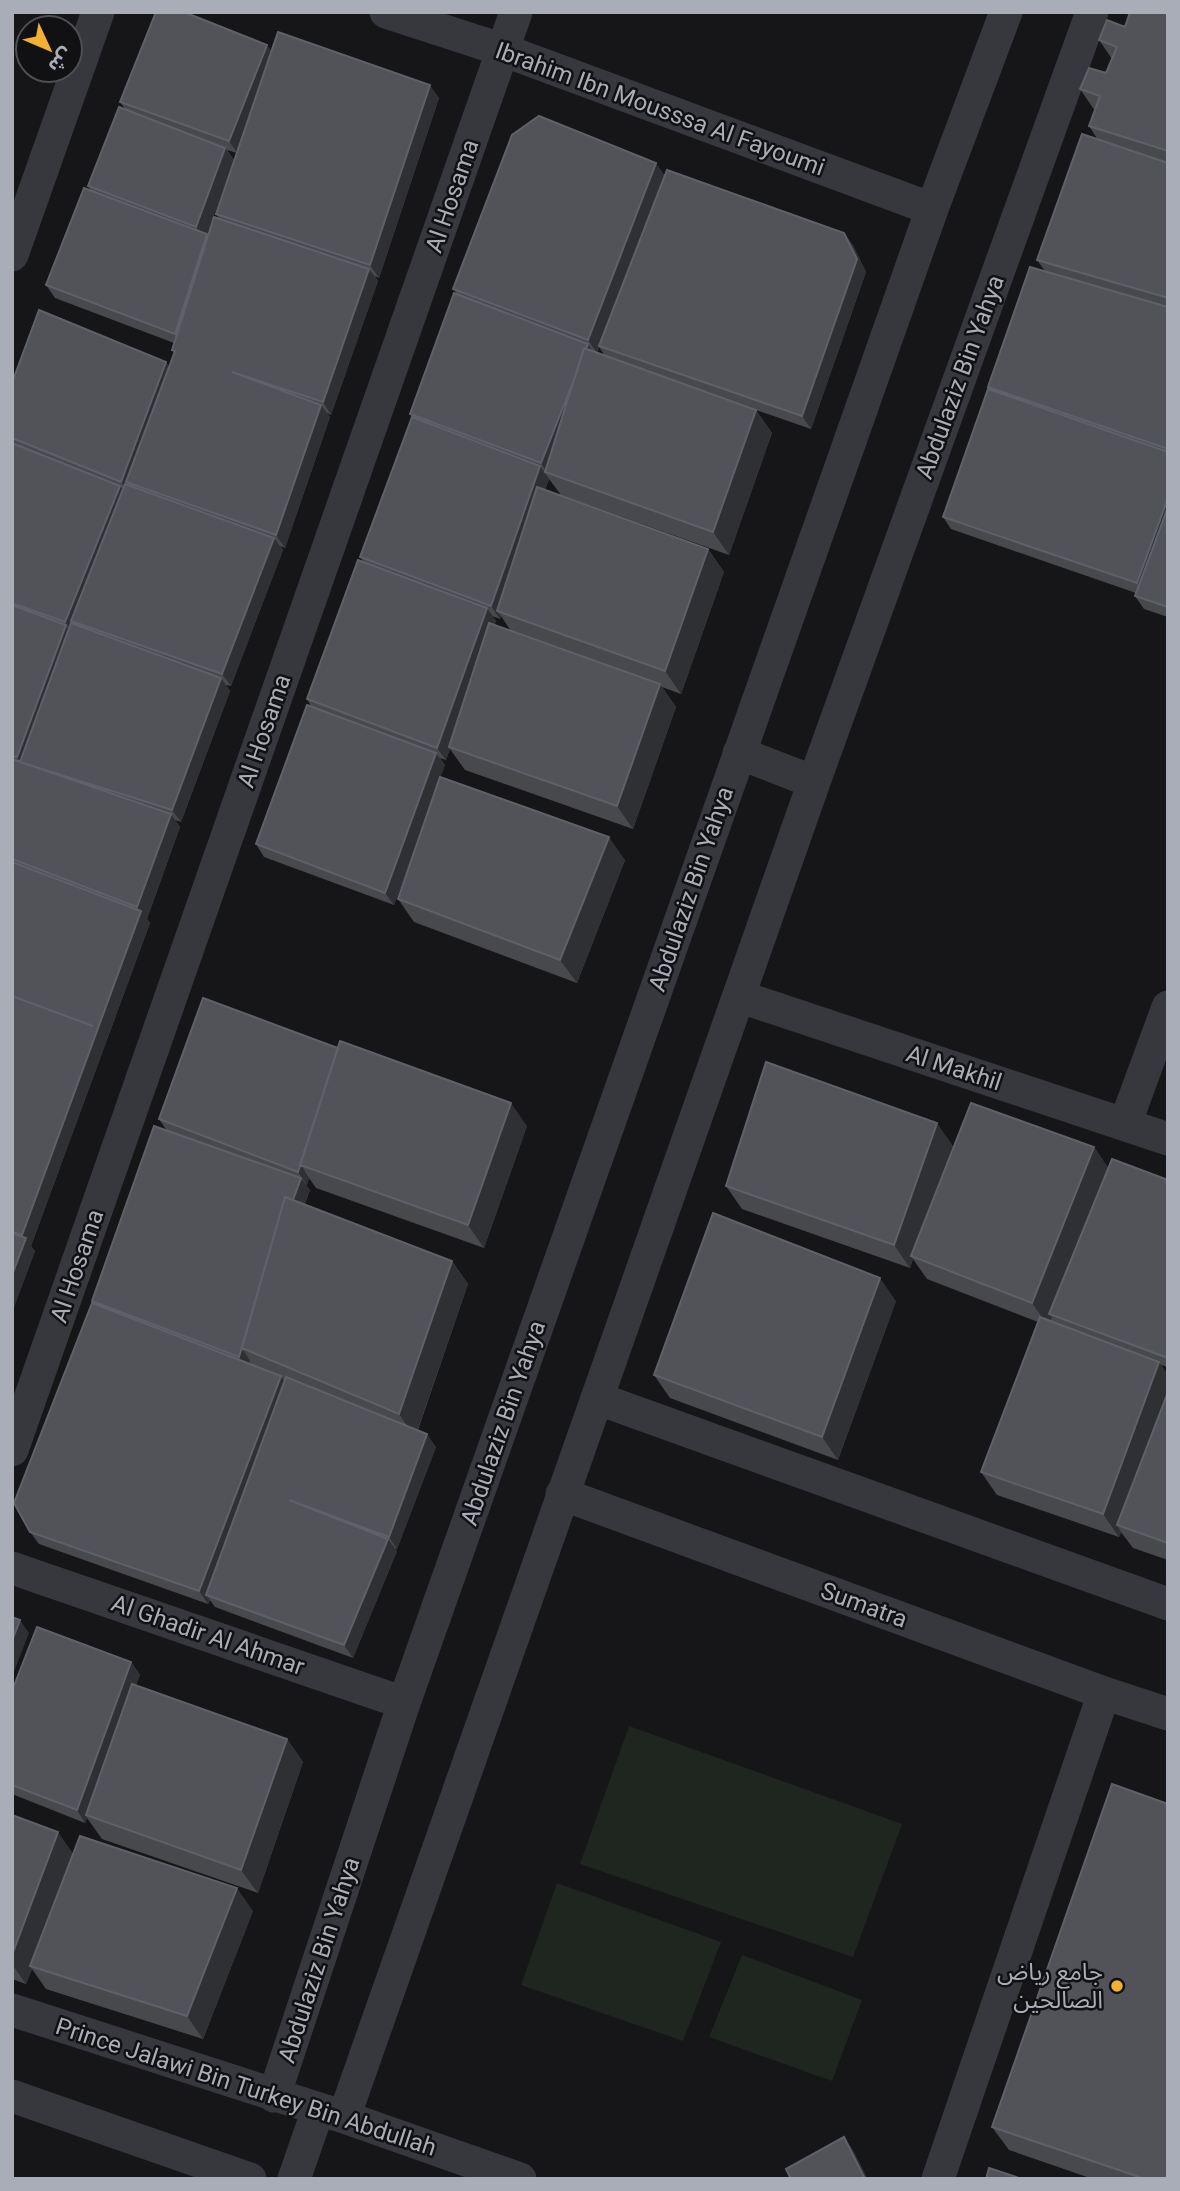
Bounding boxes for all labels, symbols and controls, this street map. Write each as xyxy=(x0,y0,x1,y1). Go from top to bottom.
north arrow xyxy=(14,14,84,84)
street label: Ibrahim Ibn Mousssa Al Fayoumi xyxy=(492,36,828,182)
text: ش xyxy=(44,43,78,78)
street label: Al Hosama xyxy=(420,136,484,256)
street label: Abdulaziz Bin Yahya xyxy=(910,271,1010,483)
street label: Al Hosama xyxy=(232,671,296,791)
street label: Abdulaziz Bin Yahya xyxy=(643,783,739,995)
street label: Al Makhil xyxy=(903,1039,1005,1097)
street label: Al Hosama xyxy=(45,1206,109,1326)
street label: Abdulaziz Bin Yahya xyxy=(455,1317,551,1529)
street label: Sumatra xyxy=(817,1576,911,1634)
street label: Al Ghadir Al Ahmar xyxy=(108,1589,308,1681)
street label: Abdulaziz Bin Yahya xyxy=(273,1854,365,2066)
place label: جامع رياض الصالحين xyxy=(997,1958,1103,2014)
marker: جامع رياض الصالحين xyxy=(1109,1978,1125,1994)
street label: Prince Jalawi Bin Turkey Bin Abdullah xyxy=(52,2012,440,2162)

